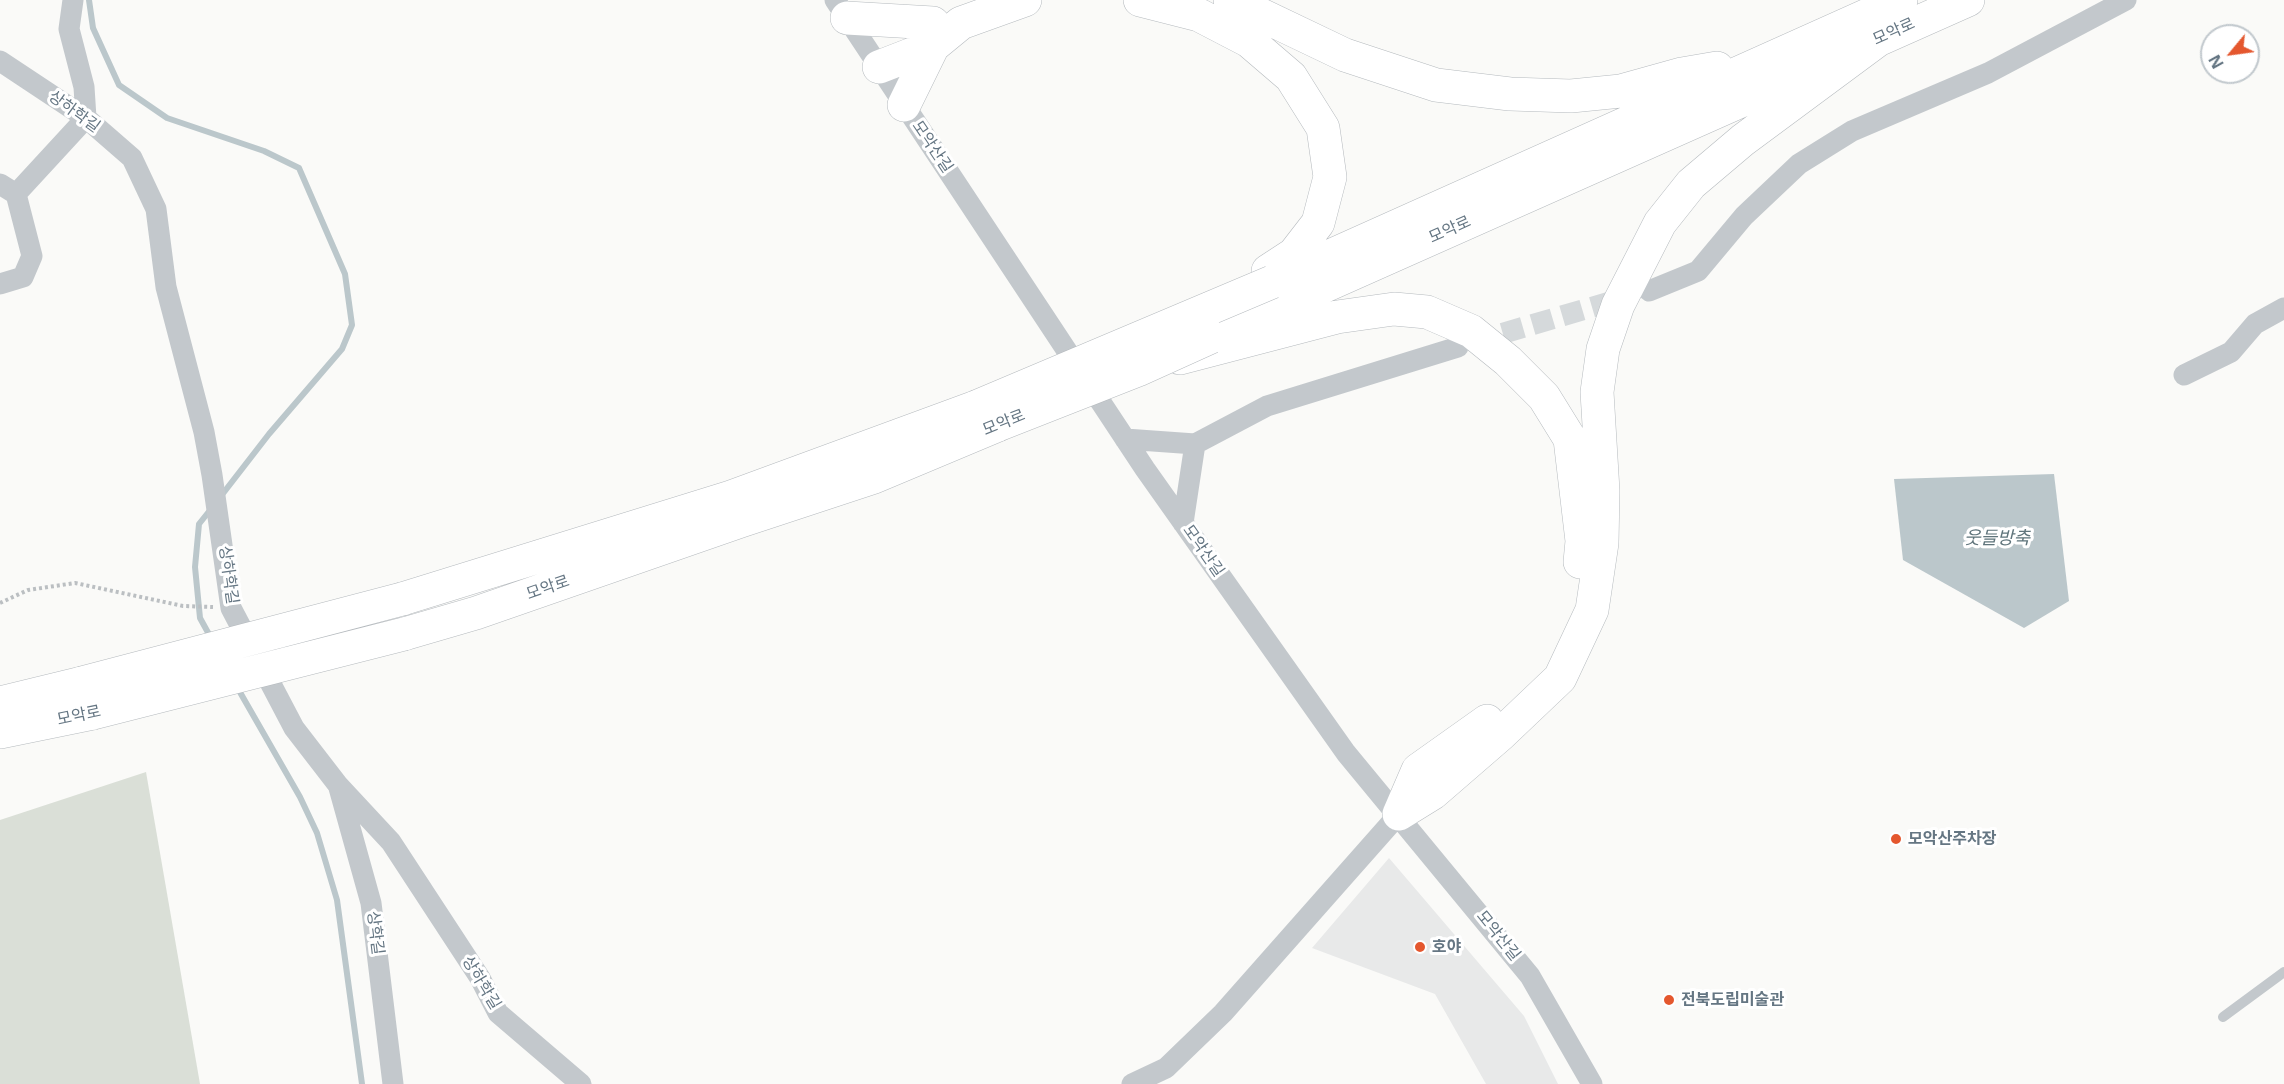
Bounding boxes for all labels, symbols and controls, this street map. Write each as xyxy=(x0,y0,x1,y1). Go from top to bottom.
street label: 모악로 xyxy=(1870,14,1918,50)
north arrow xyxy=(2200,24,2260,84)
text: N xyxy=(2203,51,2229,73)
street label: 상하학길 xyxy=(45,87,103,137)
street label: 모악산길 xyxy=(908,117,956,177)
street label: 모악로 xyxy=(1426,212,1474,248)
street label: 모악로 xyxy=(980,406,1028,440)
street label: 모악산길 xyxy=(1178,521,1228,581)
water label: 웃들방축 xyxy=(1964,528,2030,550)
street label: 상하학길 xyxy=(214,545,242,605)
street label: 모악로 xyxy=(524,572,572,604)
street label: 모악로 xyxy=(55,702,103,730)
place label: 모악산주차장 xyxy=(1908,829,1996,849)
marker: 모악산주차장 xyxy=(1889,832,1903,846)
street label: 모악산길 xyxy=(1472,907,1524,965)
street label: 상학길 xyxy=(363,910,387,956)
place label: 호야 xyxy=(1432,937,1461,957)
marker: 호야 xyxy=(1413,940,1427,954)
street label: 상하학길 xyxy=(458,953,504,1013)
place label: 전북도립미술관 xyxy=(1681,990,1784,1010)
marker: 전북도립미술관 xyxy=(1662,993,1676,1007)

